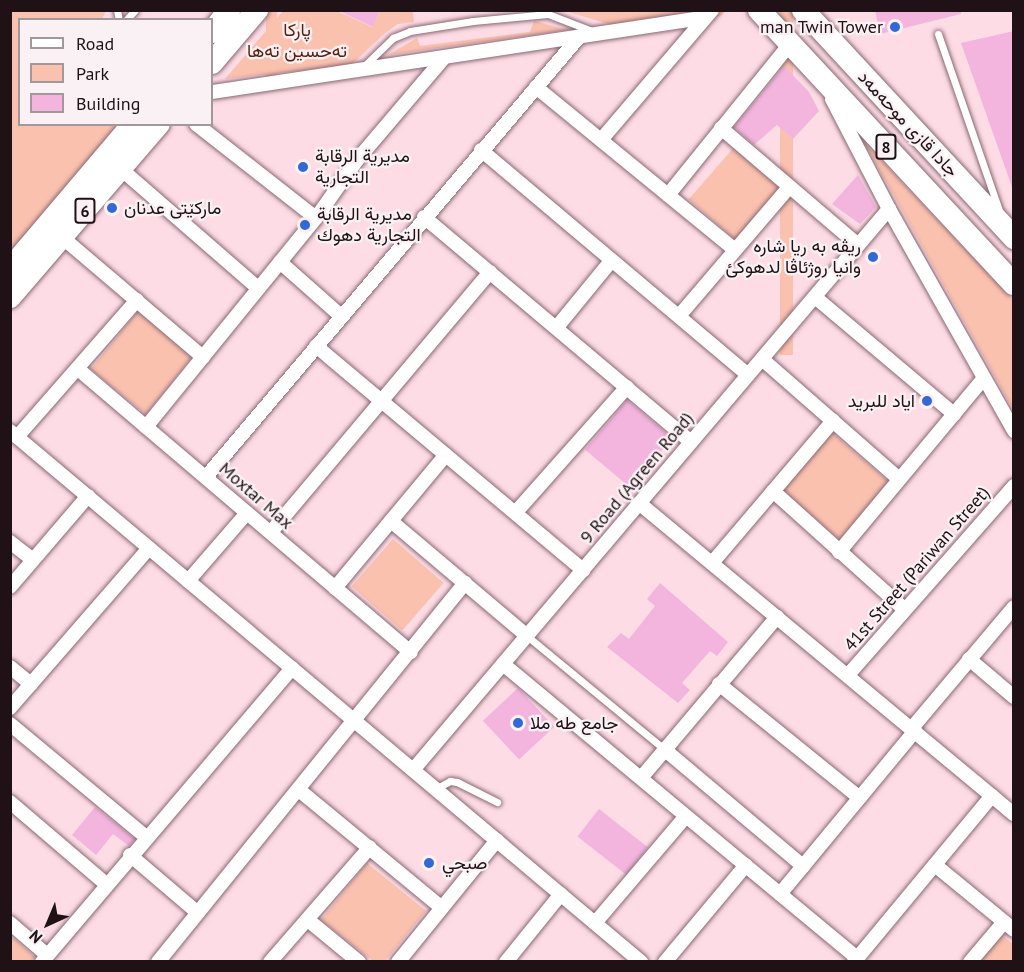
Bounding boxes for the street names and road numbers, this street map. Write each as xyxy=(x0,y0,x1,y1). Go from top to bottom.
street label: جادا قازی موحەمەد xyxy=(853,66,963,182)
road number: 8 xyxy=(874,134,898,160)
road number: 6 xyxy=(73,198,97,224)
street label: 9 Road (Agreen Road) xyxy=(576,408,698,548)
street label: Moxtar Max xyxy=(215,458,297,534)
street label: 41st Street (Pariwan Street) xyxy=(840,482,994,656)

